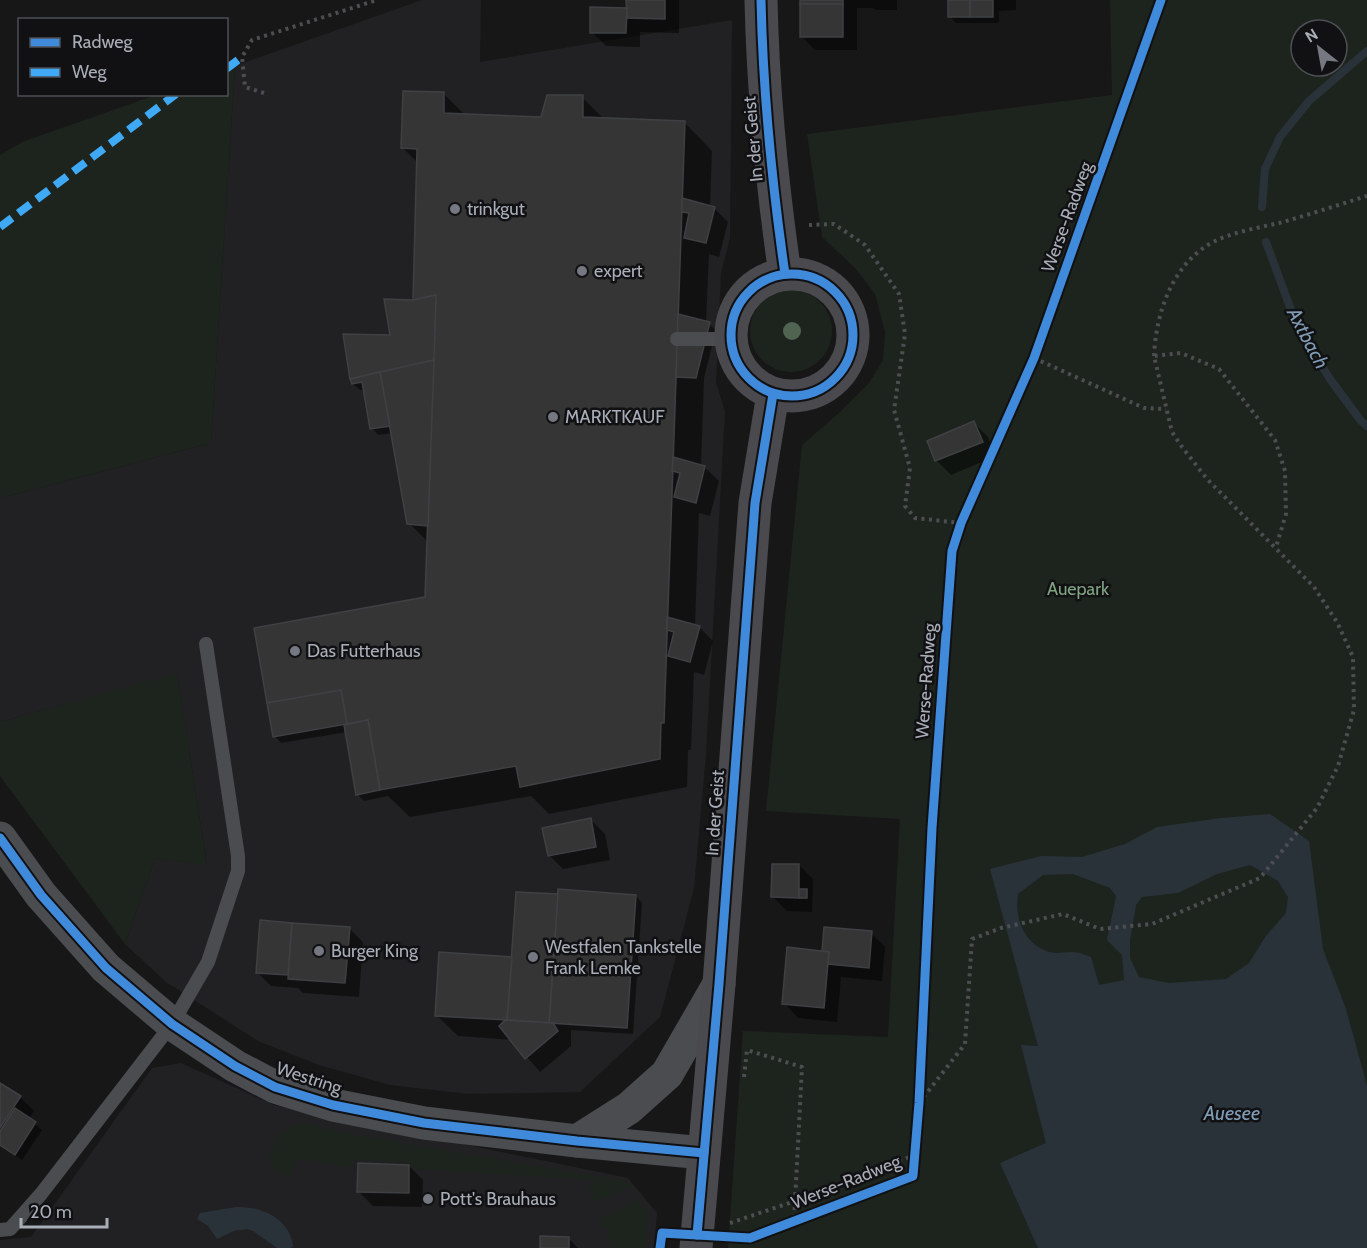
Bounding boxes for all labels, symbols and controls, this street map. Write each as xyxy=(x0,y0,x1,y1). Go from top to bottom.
legend xyxy=(18,18,228,96)
north arrow xyxy=(1289,18,1349,78)
text: N xyxy=(1302,25,1321,47)
text: Radweg xyxy=(72,31,134,53)
text: Weg xyxy=(72,61,108,83)
street label: In der Geist xyxy=(738,95,768,183)
street label: Werse-Radweg xyxy=(1037,158,1098,275)
place label: trinkgut xyxy=(467,198,525,220)
marker: trinkgut xyxy=(448,202,462,216)
place label: expert xyxy=(594,260,643,282)
marker: expert xyxy=(575,264,589,278)
water label: Axtbach xyxy=(1281,302,1334,373)
place label: MARKTKAUF xyxy=(565,406,665,428)
marker: MARKTKAUF xyxy=(546,410,560,424)
park label: Auepark xyxy=(1047,578,1110,600)
street label: Werse-Radweg xyxy=(911,621,941,740)
place label: Das Futterhaus xyxy=(307,640,420,662)
marker: Das Futterhaus xyxy=(288,644,302,658)
street label: In der Geist xyxy=(701,769,729,857)
place label: Westfalen Tankstelle Frank Lemke xyxy=(545,936,702,979)
place label: Burger King xyxy=(331,940,419,962)
marker: Burger King xyxy=(312,944,326,958)
marker: Westfalen Tankstelle Frank Lemke xyxy=(526,950,540,964)
street label: Westring xyxy=(273,1057,346,1099)
water label: Auesee xyxy=(1203,1101,1260,1125)
street label: Werse-Radweg xyxy=(788,1150,905,1214)
place label: Pott's Brauhaus xyxy=(440,1188,556,1210)
scale bar xyxy=(21,1191,106,1229)
marker: Pott's Brauhaus xyxy=(421,1192,435,1206)
text: 20 m xyxy=(30,1201,72,1223)

